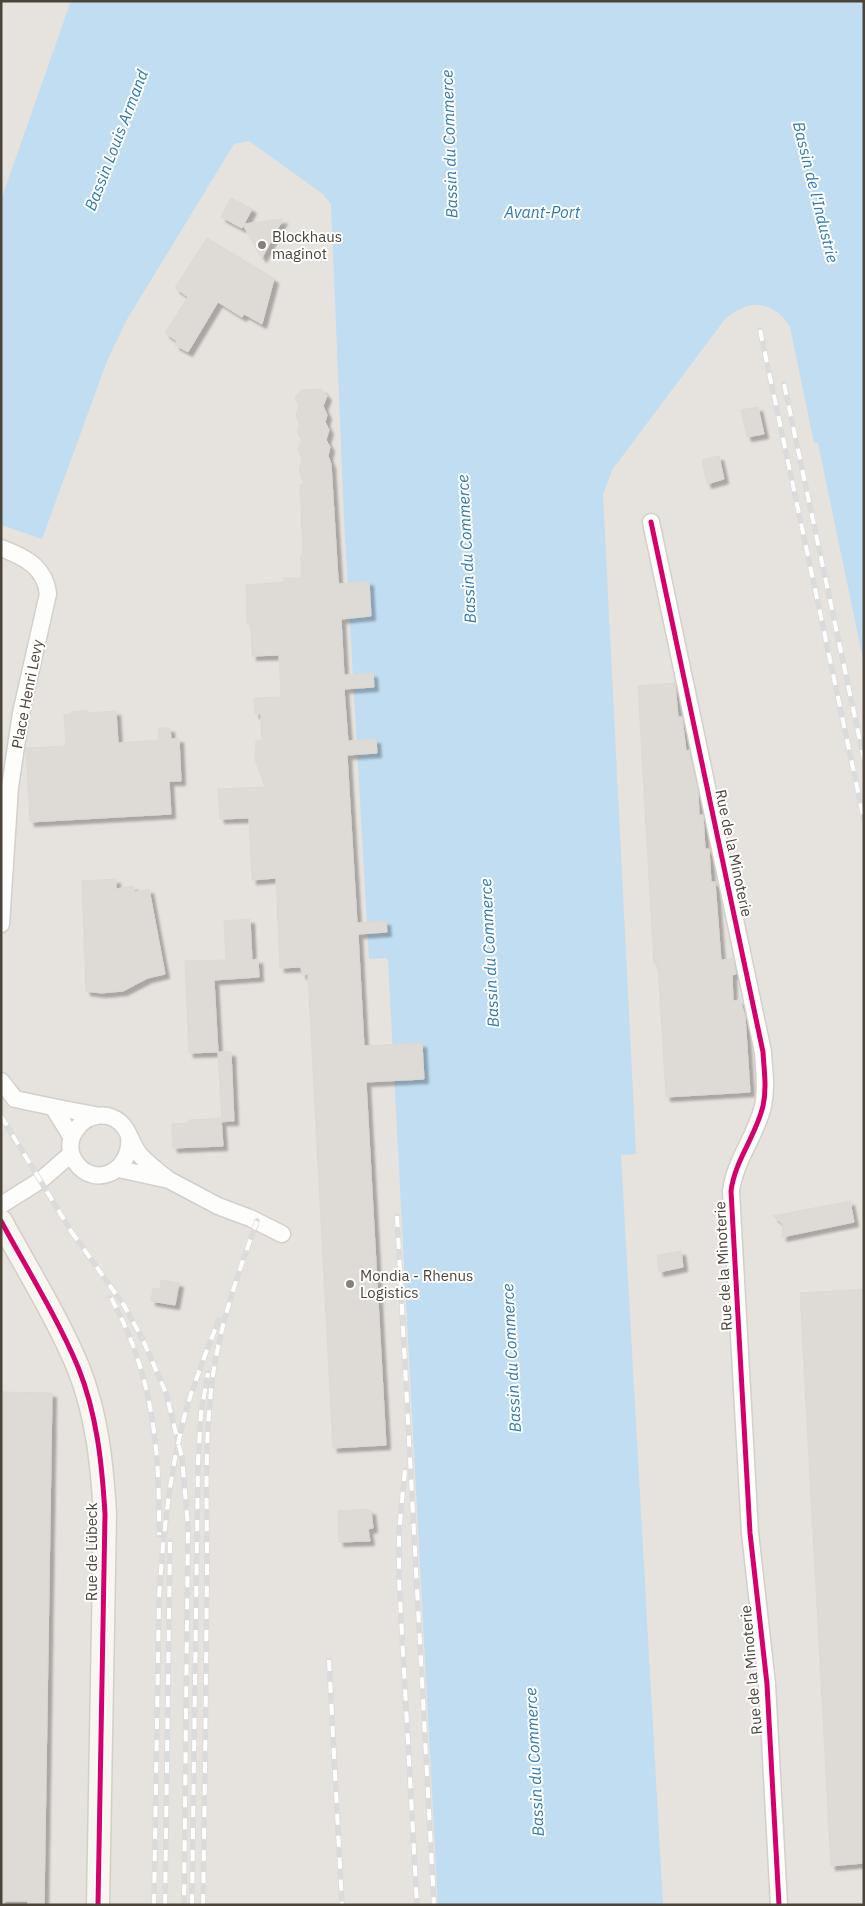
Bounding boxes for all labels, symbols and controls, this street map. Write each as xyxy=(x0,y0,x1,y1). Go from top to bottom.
water label: Bassin Louis Armand xyxy=(80,66,152,213)
water label: Bassin du Commerce xyxy=(436,69,462,219)
water label: Bassin de l'Industrie xyxy=(789,119,843,265)
water label: Avant-Port xyxy=(503,202,581,222)
place label: Blockhaus maginot xyxy=(272,227,342,263)
marker: Blockhaus maginot xyxy=(256,239,268,251)
water label: Bassin du Commerce xyxy=(452,474,480,624)
street label: Place Henri Levy xyxy=(7,637,47,750)
street label: Rue de la Minoterie xyxy=(711,788,757,918)
water label: Bassin du Commerce xyxy=(475,878,503,1028)
street label: Rue de la Minoterie xyxy=(710,1201,736,1331)
place label: Mondia - Rhenus Logistics xyxy=(360,1266,473,1302)
marker: Mondia - Rhenus Logistics xyxy=(344,1278,356,1290)
water label: Bassin du Commerce xyxy=(497,1283,525,1433)
street label: Rue de Lübeck xyxy=(82,1503,101,1601)
street label: Rue de la Minoterie xyxy=(736,1605,766,1735)
water label: Bassin du Commerce xyxy=(520,1687,548,1837)

